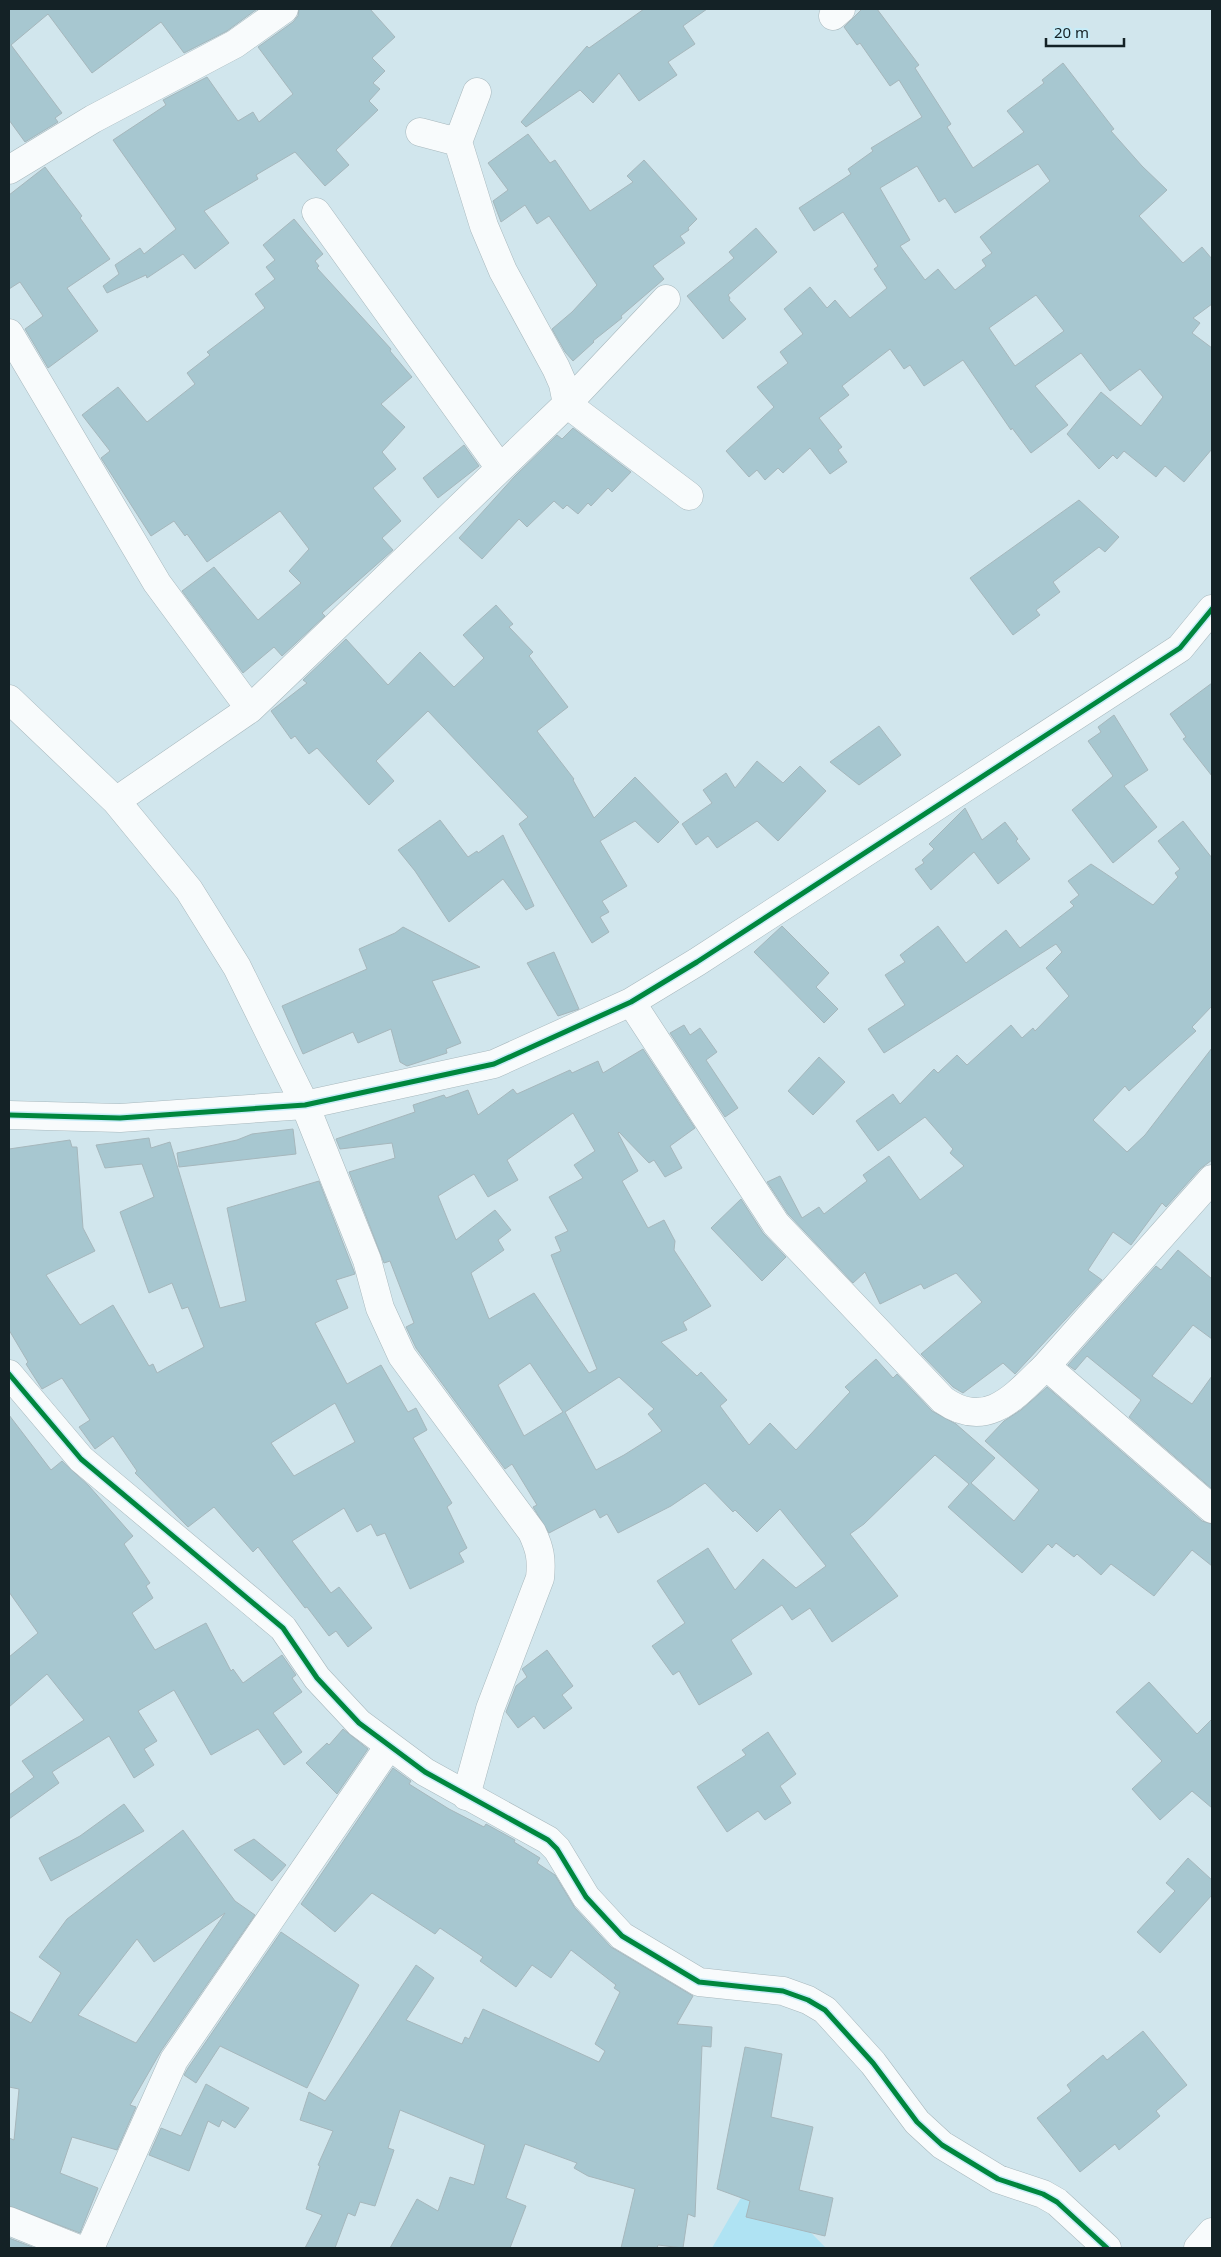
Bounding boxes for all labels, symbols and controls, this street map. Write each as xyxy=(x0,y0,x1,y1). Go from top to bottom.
scale bar xyxy=(1046,15,1124,47)
text: 20 m xyxy=(1054,22,1089,42)

